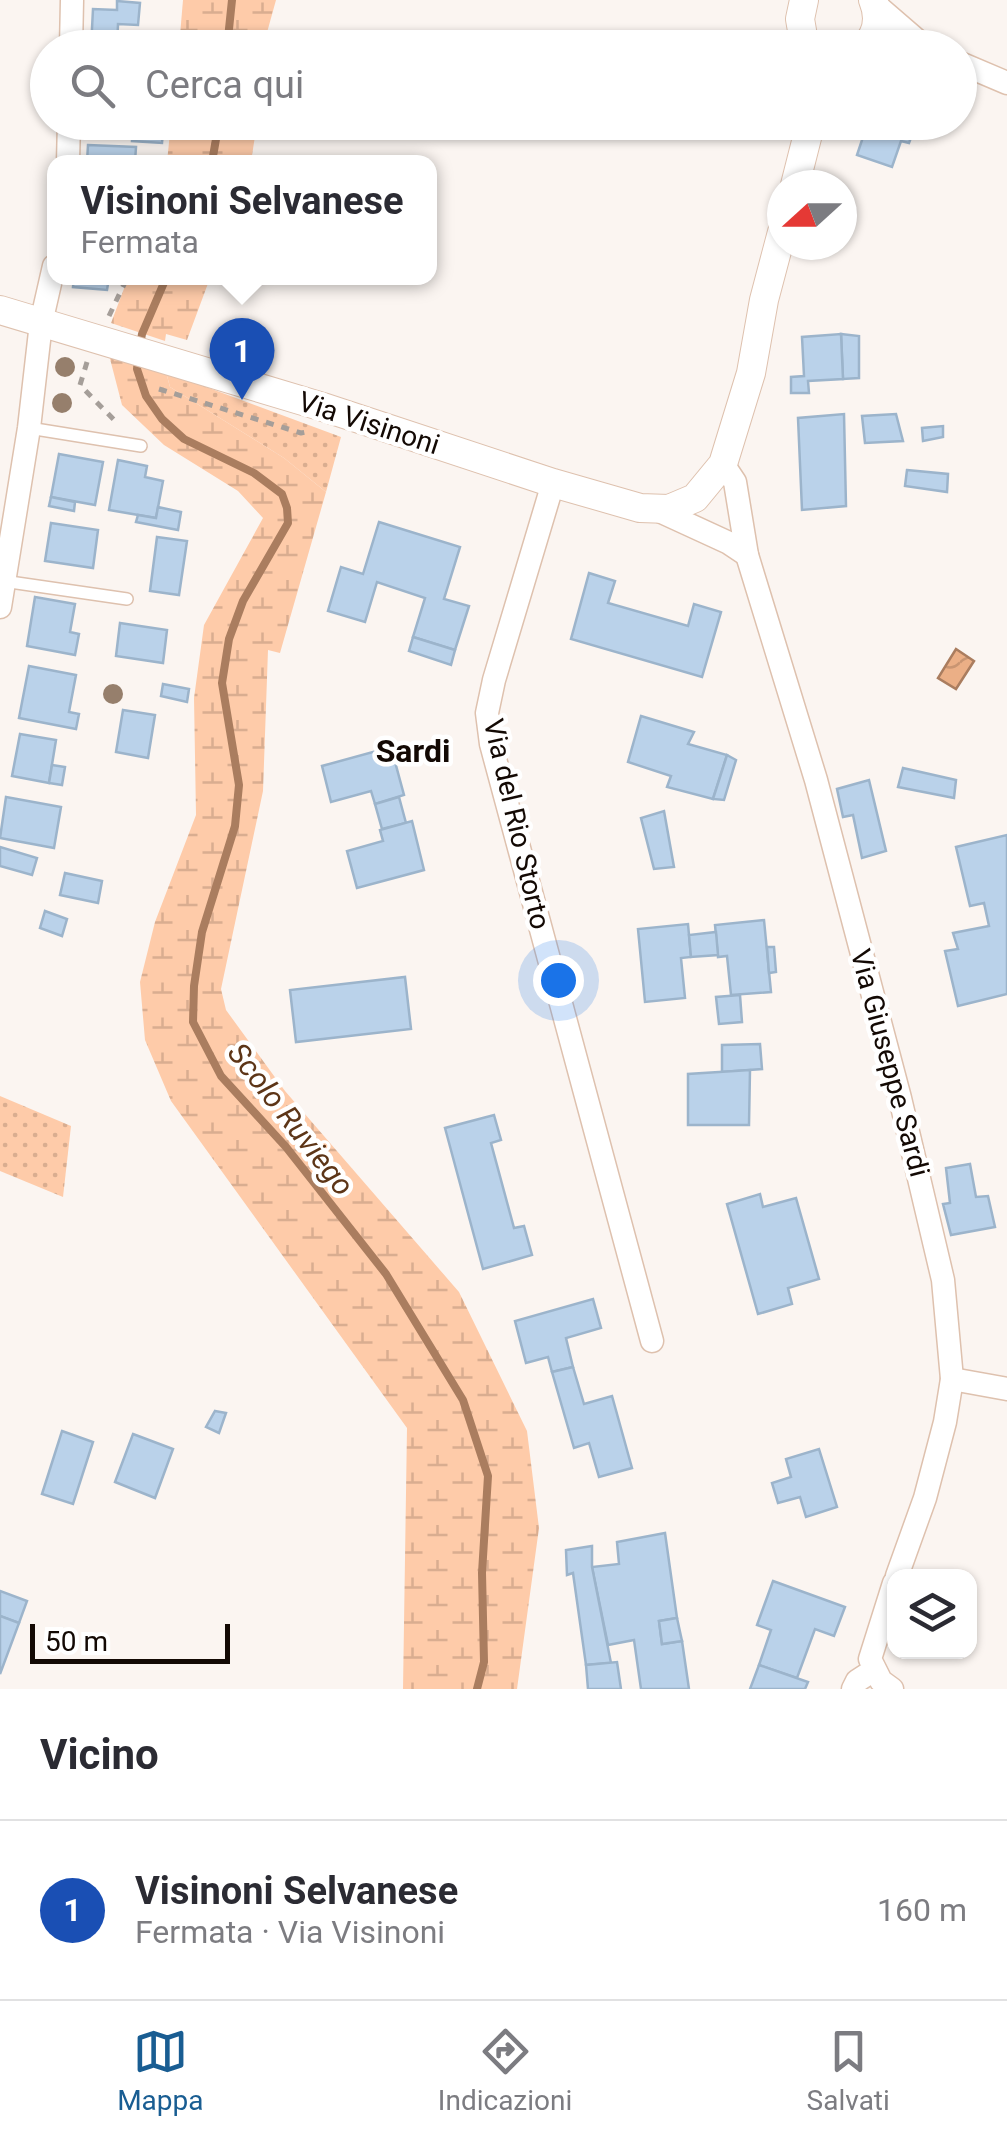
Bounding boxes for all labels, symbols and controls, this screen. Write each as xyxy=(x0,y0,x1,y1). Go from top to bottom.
search box xyxy=(30,30,977,140)
icon: search xyxy=(65,58,120,113)
text: Cerca qui xyxy=(145,63,304,107)
popup xyxy=(47,155,437,285)
north arrow xyxy=(767,170,857,260)
text: Visinoni Selvanese xyxy=(80,179,404,223)
text: Fermata xyxy=(80,223,199,261)
pin: 1 xyxy=(210,318,274,400)
street label: Via Visinoni xyxy=(294,385,444,461)
street label: Via del Rio Storto xyxy=(477,716,557,932)
district label: Sardi xyxy=(376,732,450,770)
street label: Via Giuseppe Sardi xyxy=(844,946,936,1180)
your location xyxy=(533,955,584,1006)
water label: Scolo Ruviego xyxy=(221,1036,361,1202)
map controls xyxy=(887,1569,977,1659)
button: layers xyxy=(887,1569,977,1659)
scale bar xyxy=(30,1619,230,1664)
text: 50 m xyxy=(45,1625,108,1658)
text: Vicino xyxy=(40,1730,159,1779)
text: Visinoni Selvanese xyxy=(135,1869,458,1913)
text: 1 xyxy=(63,1891,82,1929)
text: 160 m xyxy=(877,1891,967,1929)
text: Fermata · Via Visinoni xyxy=(135,1913,445,1951)
tab: Mappa xyxy=(117,2024,204,2117)
tab: Indicazioni xyxy=(438,2024,572,2117)
tab: Salvati xyxy=(807,2024,890,2117)

